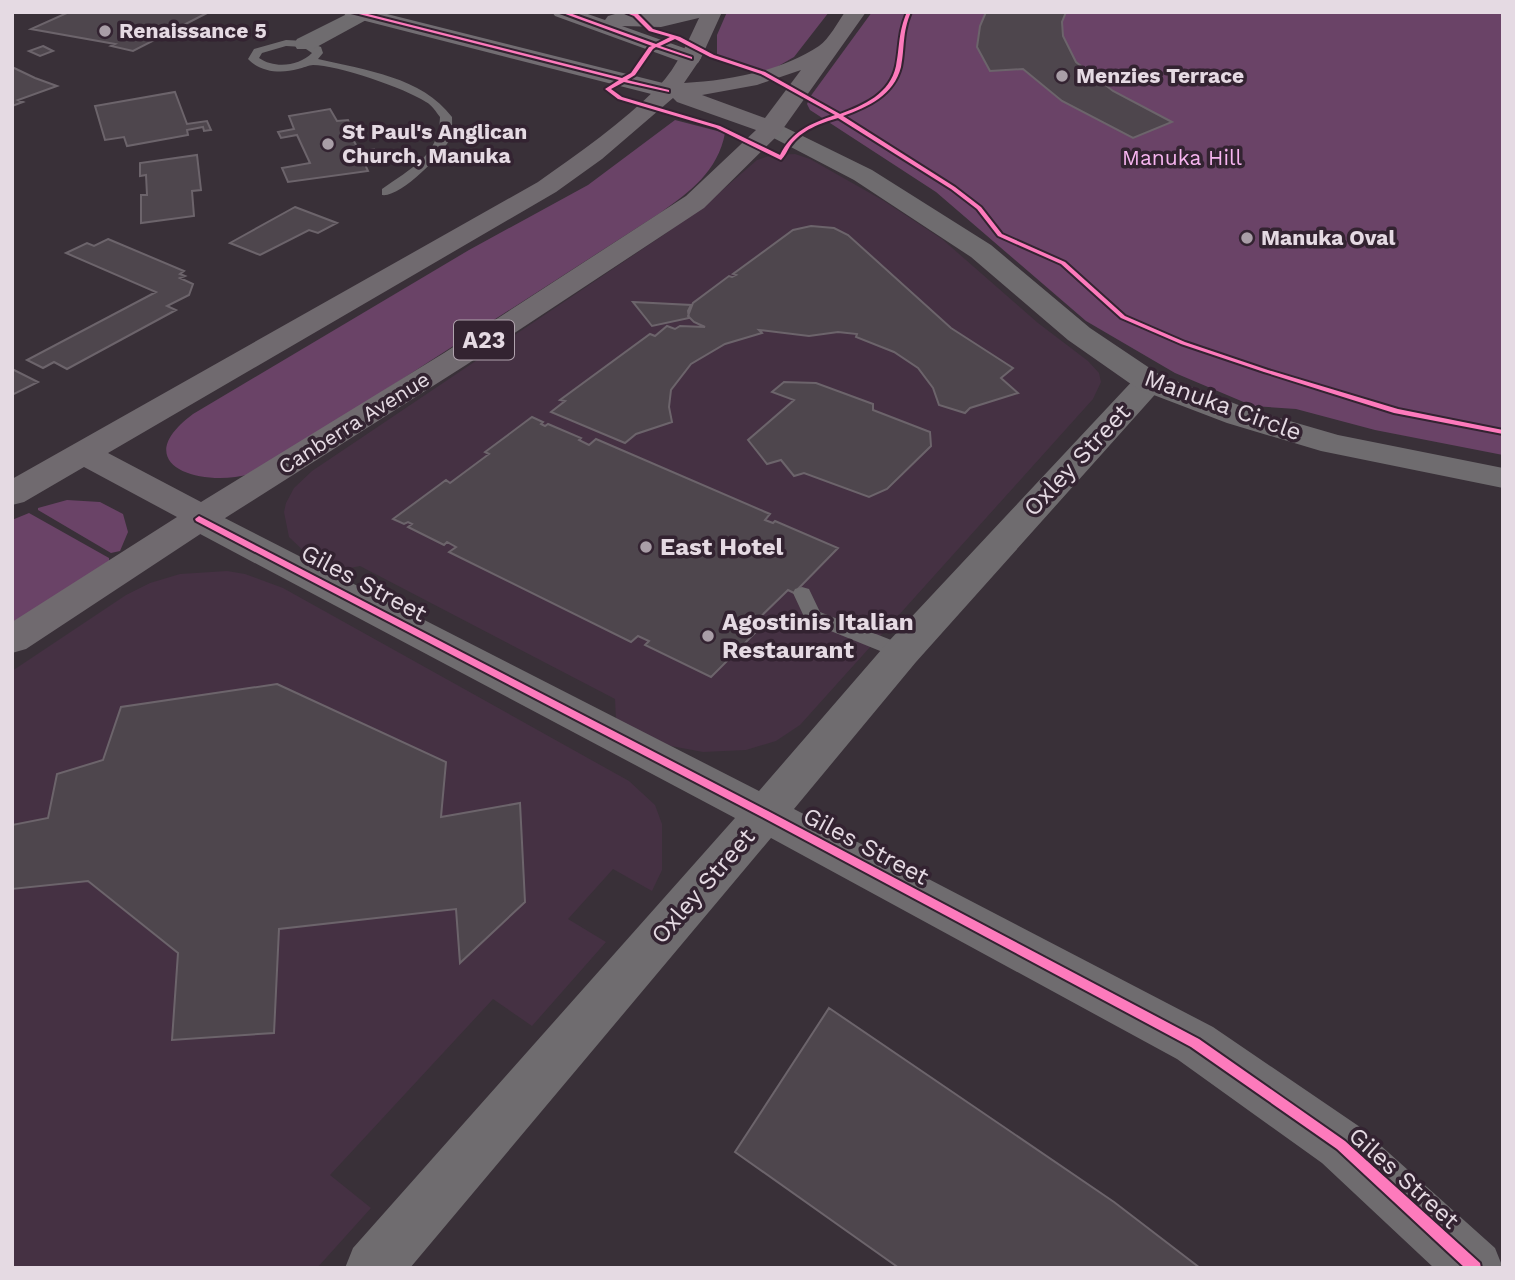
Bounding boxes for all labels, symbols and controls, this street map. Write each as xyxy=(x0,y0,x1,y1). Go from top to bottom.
place label: Renaissance 5 xyxy=(119,18,267,43)
marker: Renaissance 5 xyxy=(97,23,113,39)
place label: Menzies Terrace xyxy=(1076,63,1244,88)
marker: Menzies Terrace xyxy=(1054,68,1070,84)
place label: St Paul's Anglican Church, Manuka xyxy=(342,119,527,168)
marker: St Paul's Anglican Church, Manuka xyxy=(320,136,336,152)
park label: Manuka Hill xyxy=(1122,145,1242,170)
place label: Manuka Oval xyxy=(1261,225,1395,250)
marker: Manuka Oval xyxy=(1239,230,1255,246)
road number: A23 xyxy=(454,320,514,360)
street label: Manuka Circle xyxy=(1141,364,1305,446)
street label: Canberra Avenue xyxy=(274,366,434,479)
street label: Oxley Street xyxy=(1018,398,1136,522)
place label: East Hotel xyxy=(660,533,784,561)
street label: Giles Street xyxy=(296,538,432,628)
marker: East Hotel xyxy=(638,539,654,555)
place label: Agostinis Italian Restaurant xyxy=(722,608,914,664)
marker: Agostinis Italian Restaurant xyxy=(700,628,716,644)
street label: Giles Street xyxy=(798,801,934,891)
street label: Oxley Street xyxy=(645,823,761,949)
street label: Giles Street xyxy=(1343,1121,1465,1235)

